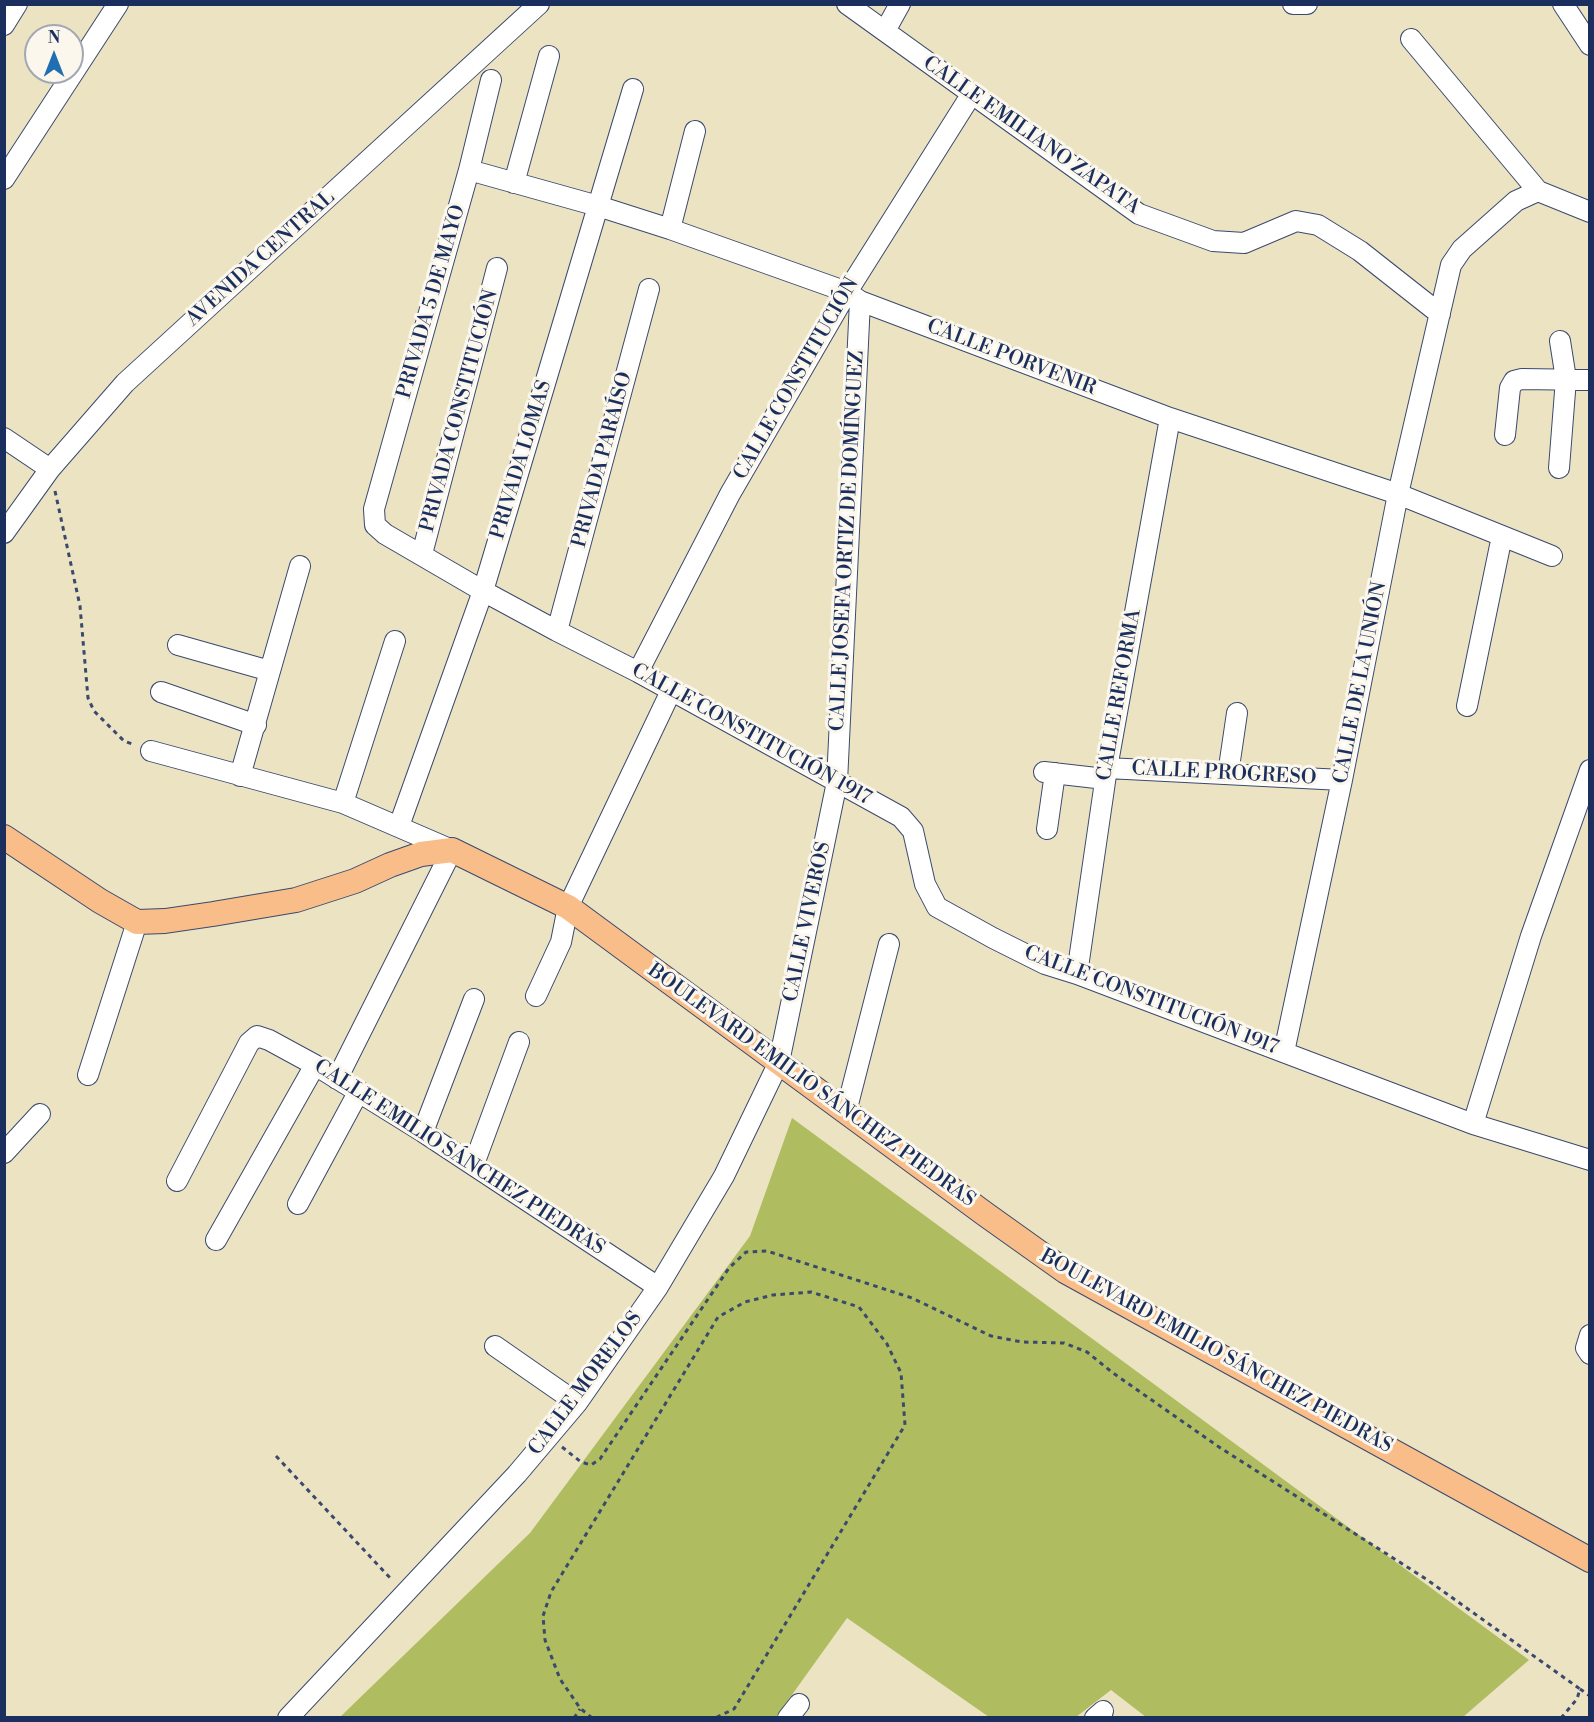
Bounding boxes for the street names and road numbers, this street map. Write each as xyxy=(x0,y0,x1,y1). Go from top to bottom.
street label: CALLE EMILIANO ZAPATA xyxy=(918,52,1144,220)
street label: AVENIDA CENTRAL xyxy=(182,186,340,332)
street label: PRIVADA 5 DE MAYO xyxy=(393,202,471,402)
street label: CALLE CONSTITUCIÓN xyxy=(729,274,865,484)
street label: PRIVADA CONSTITUCIÓN xyxy=(416,287,504,535)
street label: CALLE PORVENIR xyxy=(923,315,1099,401)
street label: CALLE JOSEFA ORTIZ DE DOMÍNGUEZ xyxy=(826,350,870,732)
street label: PRIVADA PARAÍSO xyxy=(568,370,638,550)
street label: PRIVADA LOMAS xyxy=(486,378,558,542)
street label: CALLE DE LA UNIÓN xyxy=(1330,580,1392,786)
street label: CALLE REFORMA xyxy=(1093,607,1147,783)
street label: CALLE CONSTITUCIÓN 1917 xyxy=(627,659,875,811)
street label: CALLE PROGRESO xyxy=(1131,757,1317,791)
street label: CALLE VIVEROS xyxy=(779,840,837,1004)
street label: CALLE CONSTITUCIÓN 1917 xyxy=(1021,941,1281,1061)
street label: BOULEVARD EMILIO SÁNCHEZ PIEDRAS xyxy=(643,959,979,1213)
street label: CALLE EMILIO SÁNCHEZ PIEDRAS xyxy=(309,1055,609,1261)
street label: BOULEVARD EMILIO SÁNCHEZ PIEDRAS xyxy=(1036,1245,1396,1459)
street label: CALLE MORELOS xyxy=(524,1307,648,1461)

